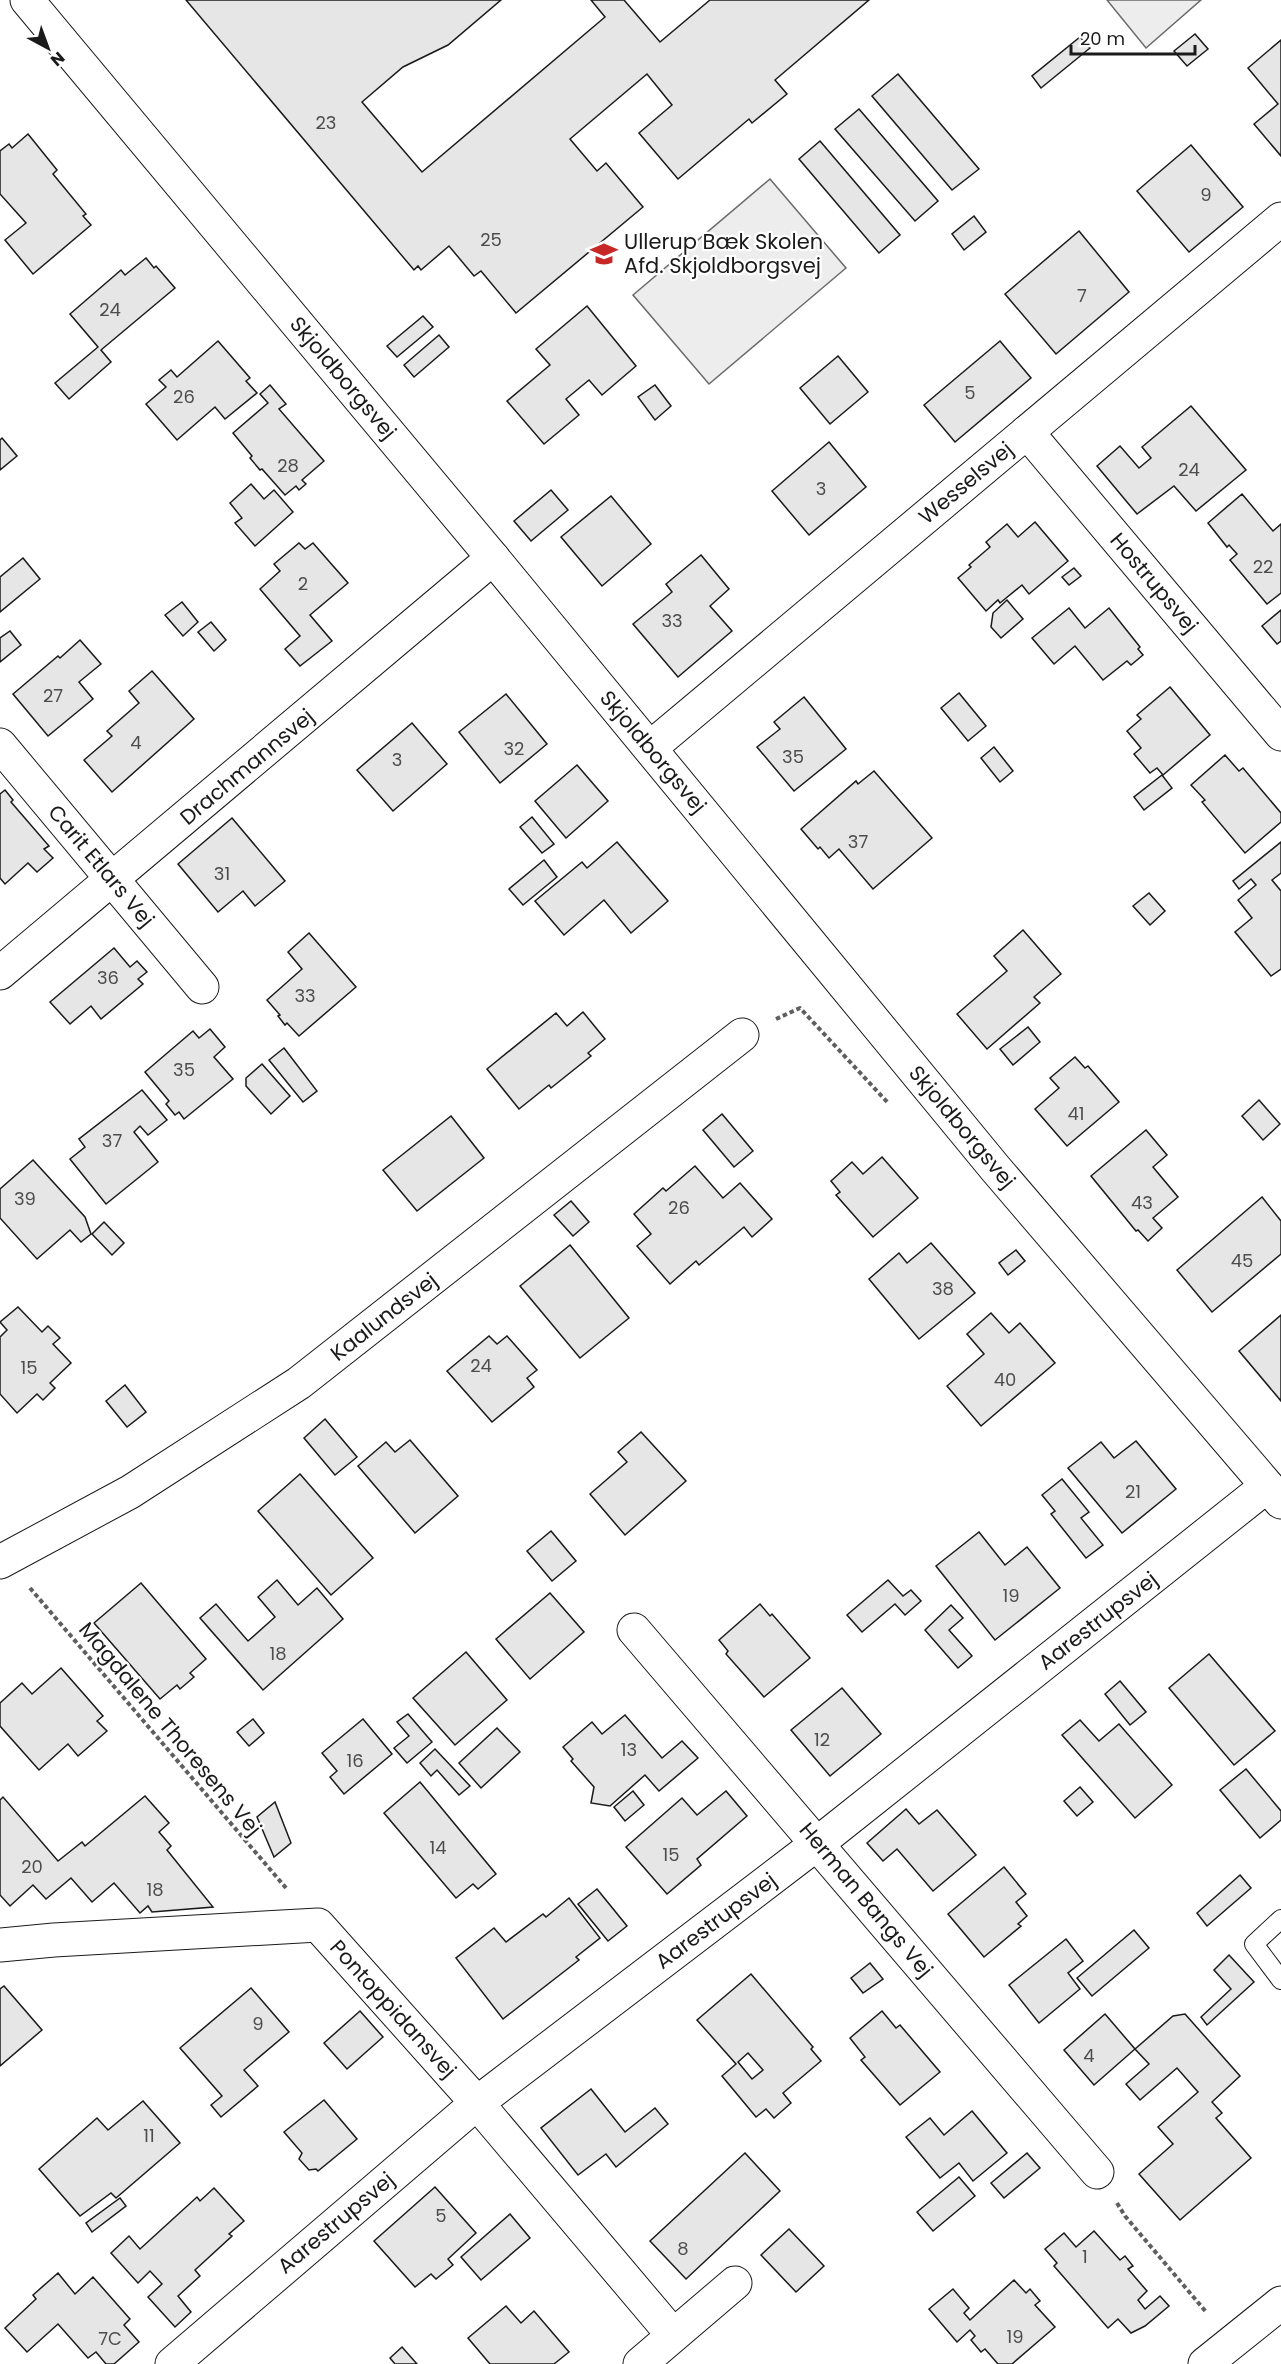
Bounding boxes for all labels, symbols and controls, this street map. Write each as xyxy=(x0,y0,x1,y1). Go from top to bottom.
north arrow xyxy=(18,18,78,78)
scale bar xyxy=(1071,18,1196,56)
text: 20 m xyxy=(1080,26,1125,51)
text: N xyxy=(45,46,70,72)
house number: 23 xyxy=(316,110,336,135)
house number: 9 xyxy=(1200,182,1212,207)
house number: 25 xyxy=(480,227,502,252)
place label: Ullerup Bæk Skolen Afd. Skjoldborgsvej xyxy=(624,227,823,280)
school or university icon: Ullerup Bæk Skolen Afd. Skjoldborgsvej xyxy=(589,239,619,269)
house number: 7 xyxy=(1077,283,1087,308)
house number: 24 xyxy=(99,297,121,322)
street label: Skjoldborgsvej xyxy=(283,310,403,445)
house number: 5 xyxy=(964,380,976,405)
house number: 26 xyxy=(173,384,195,409)
street label: Wesselsvej xyxy=(912,435,1019,531)
house number: 28 xyxy=(277,453,299,478)
house number: 24 xyxy=(1178,457,1200,482)
house number: 3 xyxy=(816,476,826,501)
street label: Hostrupsvej xyxy=(1104,526,1205,639)
house number: 22 xyxy=(1253,554,1273,579)
house number: 2 xyxy=(298,571,308,596)
house number: 33 xyxy=(661,608,683,633)
house number: 27 xyxy=(43,683,63,708)
street label: Skjoldborgsvej xyxy=(593,684,713,819)
street label: Drachmannsvej xyxy=(173,702,320,831)
house number: 4 xyxy=(130,730,142,755)
house number: 32 xyxy=(504,736,524,761)
house number: 35 xyxy=(782,744,804,769)
house number: 3 xyxy=(392,747,402,772)
street label: Carit Etlars Vej xyxy=(42,798,161,933)
house number: 37 xyxy=(848,829,868,854)
house number: 31 xyxy=(214,861,230,886)
house number: 36 xyxy=(97,965,119,990)
house number: 33 xyxy=(294,983,316,1008)
house number: 35 xyxy=(173,1057,195,1082)
street label: Skjoldborgsvej xyxy=(902,1059,1022,1194)
house number: 41 xyxy=(1067,1101,1085,1126)
house number: 37 xyxy=(102,1128,122,1153)
house number: 39 xyxy=(14,1186,36,1211)
house number: 43 xyxy=(1131,1190,1153,1215)
house number: 26 xyxy=(668,1195,690,1220)
house number: 45 xyxy=(1231,1248,1253,1273)
street label: Kaalundsvej xyxy=(324,1266,443,1367)
house number: 38 xyxy=(932,1276,954,1301)
house number: 24 xyxy=(470,1353,492,1378)
house number: 15 xyxy=(20,1355,38,1380)
house number: 40 xyxy=(994,1367,1016,1392)
house number: 21 xyxy=(1125,1479,1141,1504)
street label: Aarestrupsvej xyxy=(1032,1565,1163,1676)
house number: 19 xyxy=(1002,1583,1020,1608)
street label: Magdalene Thoresens Vej xyxy=(72,1616,268,1842)
house number: 18 xyxy=(269,1641,287,1666)
house number: 12 xyxy=(814,1727,830,1752)
house number: 13 xyxy=(621,1737,637,1762)
house number: 16 xyxy=(346,1748,364,1773)
street label: Herman Bangs Vej xyxy=(793,1816,940,1983)
house number: 14 xyxy=(429,1835,447,1860)
house number: 15 xyxy=(662,1842,680,1867)
house number: 20 xyxy=(21,1854,43,1879)
street label: Aarestrupsvej xyxy=(649,1866,782,1976)
house number: 18 xyxy=(146,1877,164,1902)
street label: Pontoppidansvej xyxy=(324,1933,463,2084)
house number: 9 xyxy=(252,2011,264,2036)
house number: 4 xyxy=(1083,2043,1095,2068)
house number: 11 xyxy=(143,2123,155,2148)
street label: Aarestrupsvej xyxy=(271,2165,400,2280)
house number: 5 xyxy=(435,2203,447,2228)
house number: 8 xyxy=(677,2236,689,2261)
house number: 1 xyxy=(1082,2244,1088,2269)
house number: 19 xyxy=(1006,2324,1024,2349)
house number: 7C xyxy=(98,2326,122,2351)

